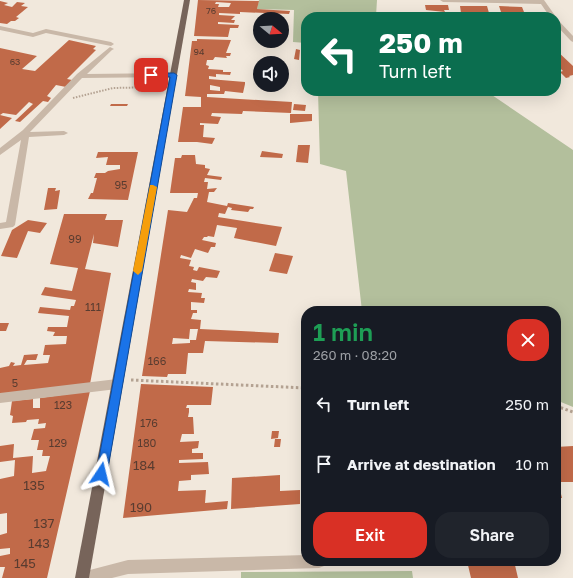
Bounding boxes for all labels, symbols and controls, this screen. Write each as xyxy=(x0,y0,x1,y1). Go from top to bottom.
house number: 76 xyxy=(206,5,216,16)
north arrow xyxy=(253,12,289,48)
map controls xyxy=(253,12,289,92)
text: 250 m xyxy=(379,26,463,59)
icon: left xyxy=(313,28,365,80)
house number: 94 xyxy=(194,46,205,57)
house number: 63 xyxy=(10,56,20,67)
button: sound xyxy=(253,56,289,92)
pin xyxy=(134,58,168,92)
text: Turn left xyxy=(379,60,452,82)
icon: arrive xyxy=(140,64,162,86)
house number: 95 xyxy=(114,178,128,191)
house number: 99 xyxy=(68,232,82,245)
house number: 111 xyxy=(85,300,101,313)
text: 1 min xyxy=(313,317,373,346)
button: close xyxy=(507,319,549,361)
text: 260 m · 08:20 xyxy=(313,347,397,363)
house number: 166 xyxy=(148,354,167,367)
house number: 5 xyxy=(12,376,18,389)
icon: left xyxy=(313,393,335,415)
text: Turn left xyxy=(347,395,409,413)
text: 250 m xyxy=(505,395,549,413)
house number: 123 xyxy=(54,398,72,411)
house number: 176 xyxy=(140,416,158,429)
house number: 129 xyxy=(49,436,67,449)
house number: 180 xyxy=(138,436,157,449)
position arrow xyxy=(80,453,122,495)
icon: arrive xyxy=(313,453,335,475)
text: Arrive at destination xyxy=(347,455,496,473)
text: 10 m xyxy=(515,455,549,473)
house number: 184 xyxy=(133,457,155,473)
house number: 135 xyxy=(23,477,45,493)
house number: 190 xyxy=(130,499,152,515)
button: Exit xyxy=(313,512,427,558)
button: Share xyxy=(435,512,549,558)
house number: 137 xyxy=(34,515,55,531)
house number: 143 xyxy=(28,535,50,551)
house number: 145 xyxy=(14,555,36,571)

